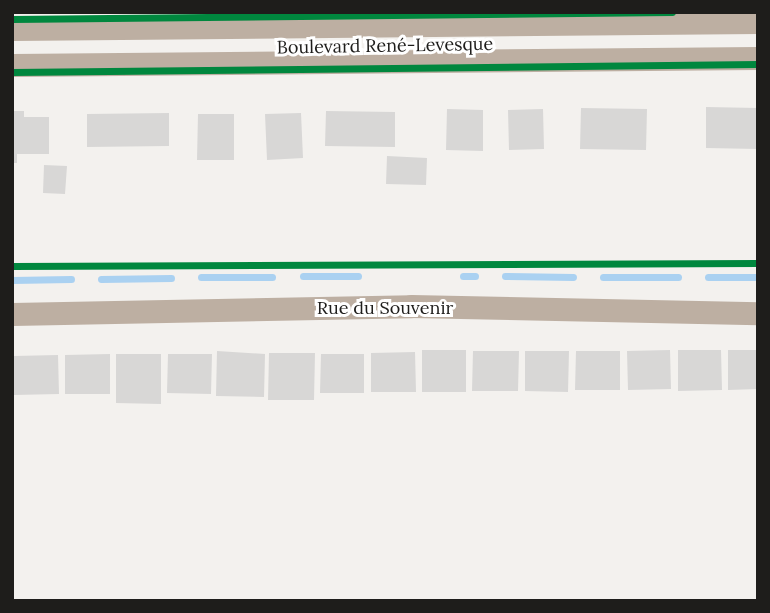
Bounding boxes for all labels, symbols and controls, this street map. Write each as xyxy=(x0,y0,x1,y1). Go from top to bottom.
street label: Boulevard René-Levesque xyxy=(277,33,493,59)
street label: Rue du Souvenir xyxy=(317,297,453,319)

